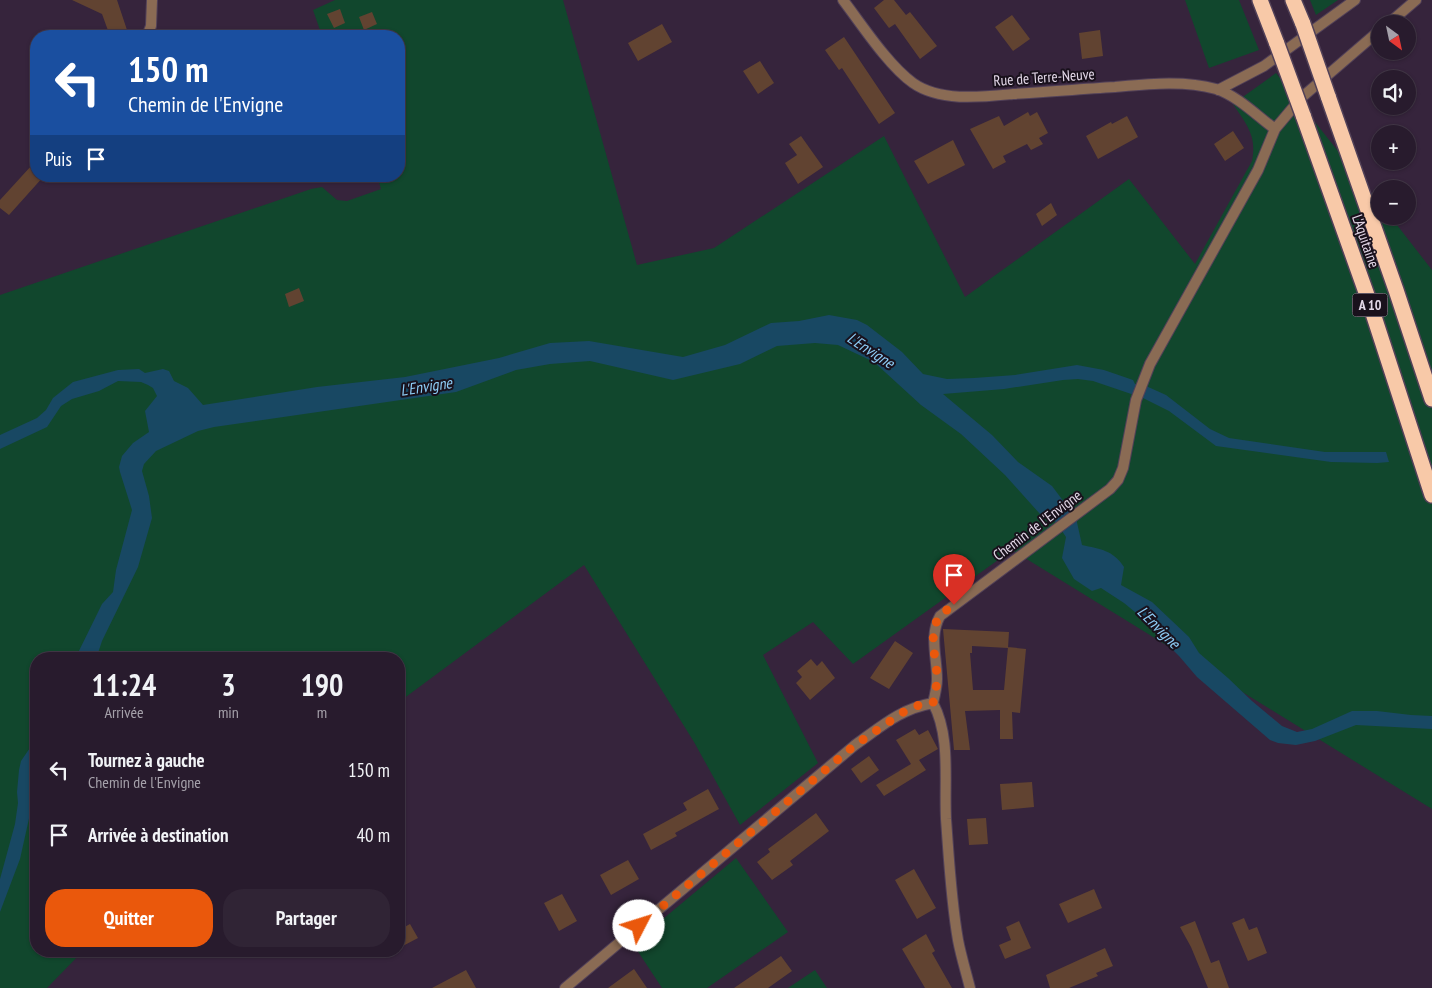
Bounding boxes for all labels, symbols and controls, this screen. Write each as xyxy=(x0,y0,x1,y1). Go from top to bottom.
north arrow xyxy=(1371,15,1416,60)
map controls xyxy=(1371,15,1416,225)
text: 150 m xyxy=(128,46,209,92)
icon: left xyxy=(45,50,110,115)
street label: Rue de Terre-Neuve xyxy=(993,64,1095,90)
button: sound xyxy=(1371,70,1416,115)
text: Chemin de l'Envigne xyxy=(128,90,283,118)
button: + xyxy=(1371,125,1416,170)
icon: arrive xyxy=(82,145,110,173)
text: Puis xyxy=(45,147,72,171)
button: − xyxy=(1371,180,1416,225)
street label: L'Aquitaine xyxy=(1348,212,1384,270)
road number: A 10 xyxy=(1352,294,1388,316)
water label: L'Envigne xyxy=(844,327,899,373)
water label: L'Envigne xyxy=(399,372,455,400)
street label: Chemin de l'Envigne xyxy=(989,486,1085,564)
pin xyxy=(933,554,975,605)
icon: arrive xyxy=(940,561,968,589)
water label: L'Envigne xyxy=(1134,602,1185,653)
text: 11:24 xyxy=(92,665,156,704)
text: 3 xyxy=(221,665,236,704)
text: 190 xyxy=(300,665,343,704)
text: Arrivée xyxy=(104,702,144,722)
text: min xyxy=(218,702,239,722)
text: m xyxy=(317,702,327,722)
text: Tournez à gauche xyxy=(88,748,205,772)
icon: left xyxy=(45,756,73,784)
text: 150 m xyxy=(348,758,390,782)
text: Chemin de l'Envigne xyxy=(88,772,201,792)
icon: arrive xyxy=(45,821,73,849)
text: Arrivée à destination xyxy=(88,823,229,847)
text: 40 m xyxy=(357,823,390,847)
button: Quitter xyxy=(45,889,213,947)
button: Partager xyxy=(223,889,390,947)
position arrow xyxy=(612,899,664,951)

